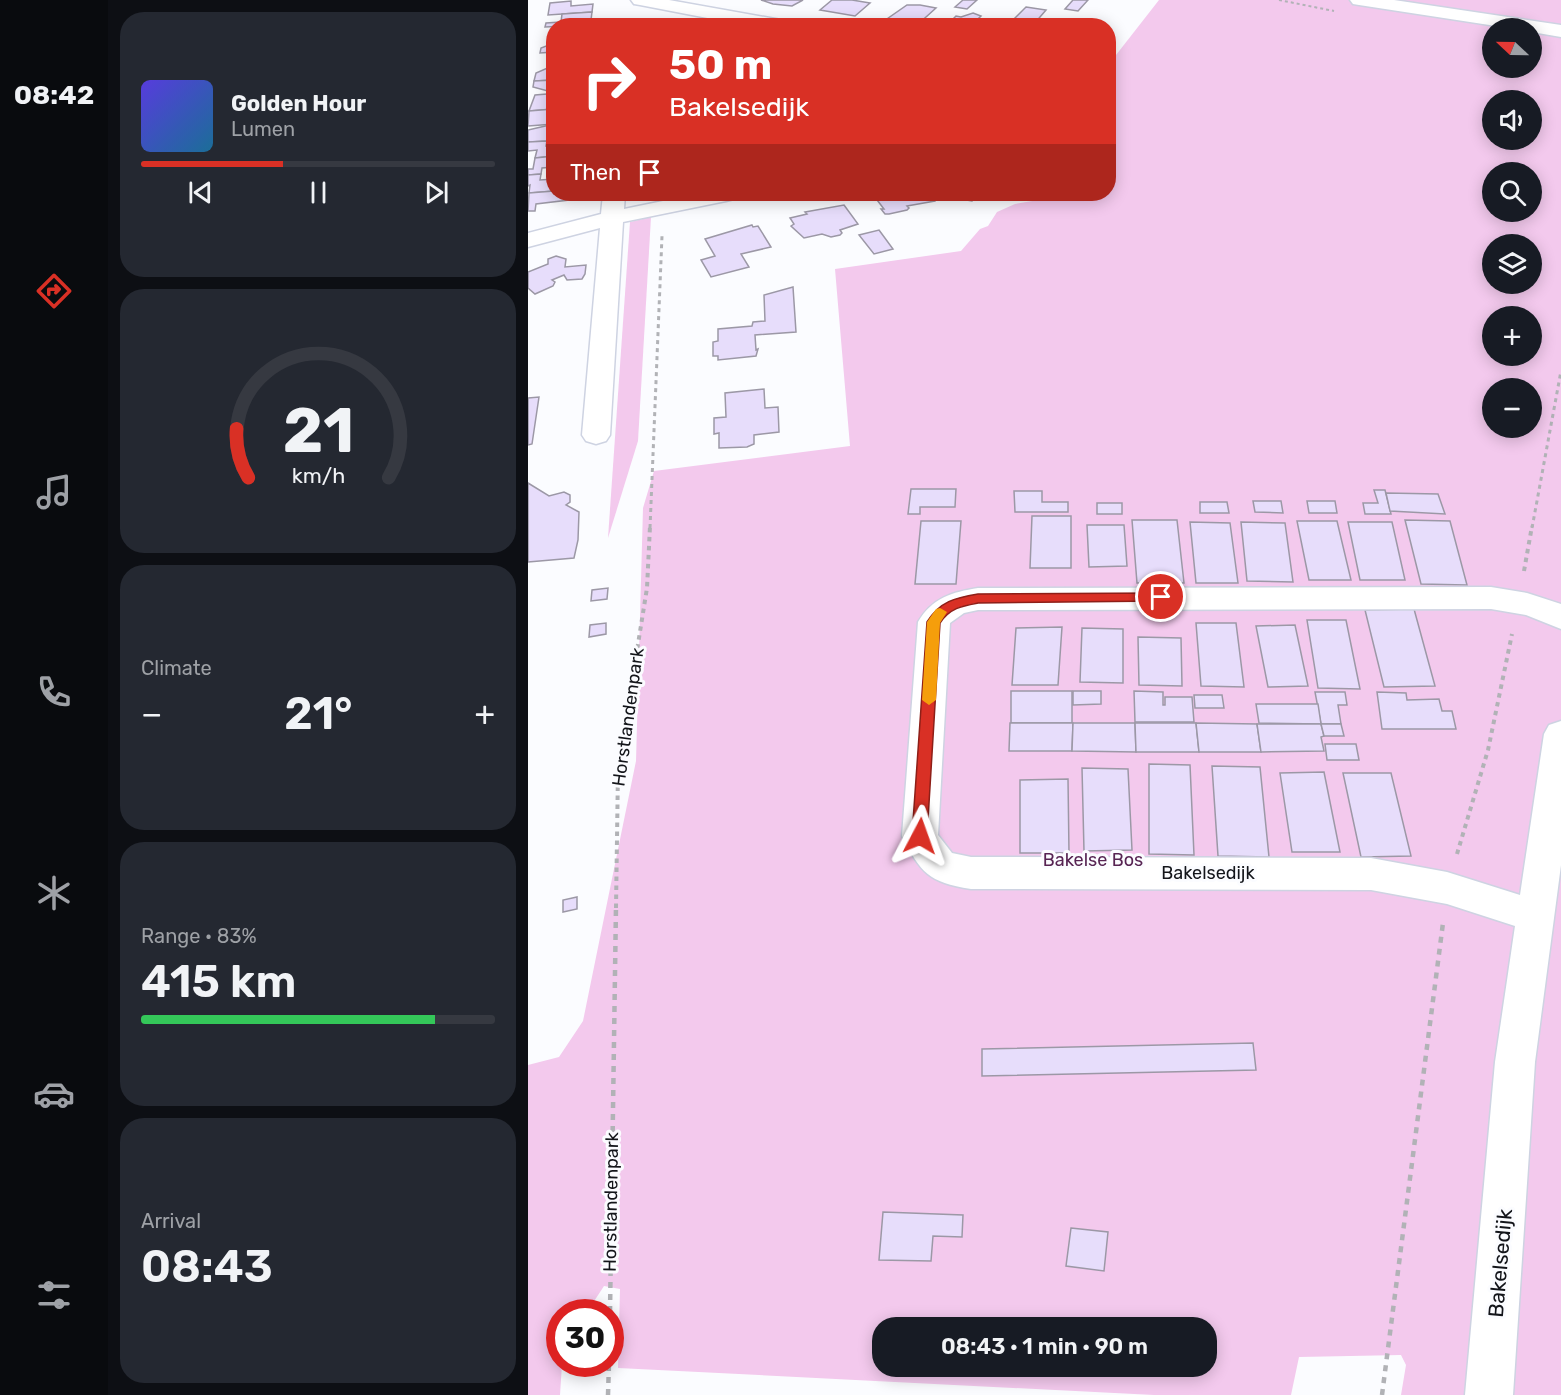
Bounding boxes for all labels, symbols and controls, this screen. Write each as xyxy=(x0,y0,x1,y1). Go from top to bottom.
north arrow xyxy=(1482,18,1542,78)
map controls xyxy=(1482,18,1542,438)
text: 50 m xyxy=(669,40,772,90)
icon: right xyxy=(570,42,648,120)
text: 08:42 xyxy=(14,79,94,111)
text: Golden Hour xyxy=(231,90,366,117)
button: sound xyxy=(1482,90,1542,150)
text: Bakelsedijk xyxy=(669,91,809,123)
text: Lumen xyxy=(231,117,295,141)
icon: arrive xyxy=(633,156,666,189)
text: Then xyxy=(570,159,621,186)
button: search xyxy=(1482,162,1542,222)
icon: previous xyxy=(184,176,217,209)
icon: pause xyxy=(302,176,335,209)
icon: next xyxy=(420,176,453,209)
button: layers xyxy=(1482,234,1542,294)
icon: directions xyxy=(33,270,75,312)
button: + xyxy=(1482,306,1542,366)
button: − xyxy=(1482,378,1542,438)
text: 21 xyxy=(282,394,354,468)
text: km/h xyxy=(291,463,345,488)
icon: music xyxy=(33,471,75,513)
pin xyxy=(1135,571,1186,622)
icon: arrive xyxy=(1144,580,1177,613)
street label: Horstlandenpark xyxy=(607,645,649,788)
text: Climate xyxy=(141,656,212,680)
icon: phone xyxy=(33,671,75,713)
text: 21° xyxy=(284,687,353,740)
text: − xyxy=(141,694,162,733)
text: + xyxy=(474,694,495,733)
position arrow xyxy=(888,804,952,868)
park label: Bakelse Bos xyxy=(1043,849,1143,871)
street label: Bakelsedijk xyxy=(1161,862,1255,884)
icon: climate xyxy=(33,872,75,914)
text: Range · 83% xyxy=(141,924,257,948)
text: 415 km xyxy=(141,955,296,1008)
icon: car xyxy=(33,1073,75,1115)
street label: Horstlandenpark xyxy=(599,1131,623,1272)
street label: Bakelsedijk xyxy=(1483,1207,1517,1318)
text: Arrival xyxy=(141,1209,201,1233)
text: 08:43 xyxy=(141,1240,273,1293)
icon: filters xyxy=(33,1274,75,1316)
speed limit sign: 30 xyxy=(546,1299,624,1377)
text: 08:43 · 1 min · 90 m xyxy=(941,1333,1148,1360)

